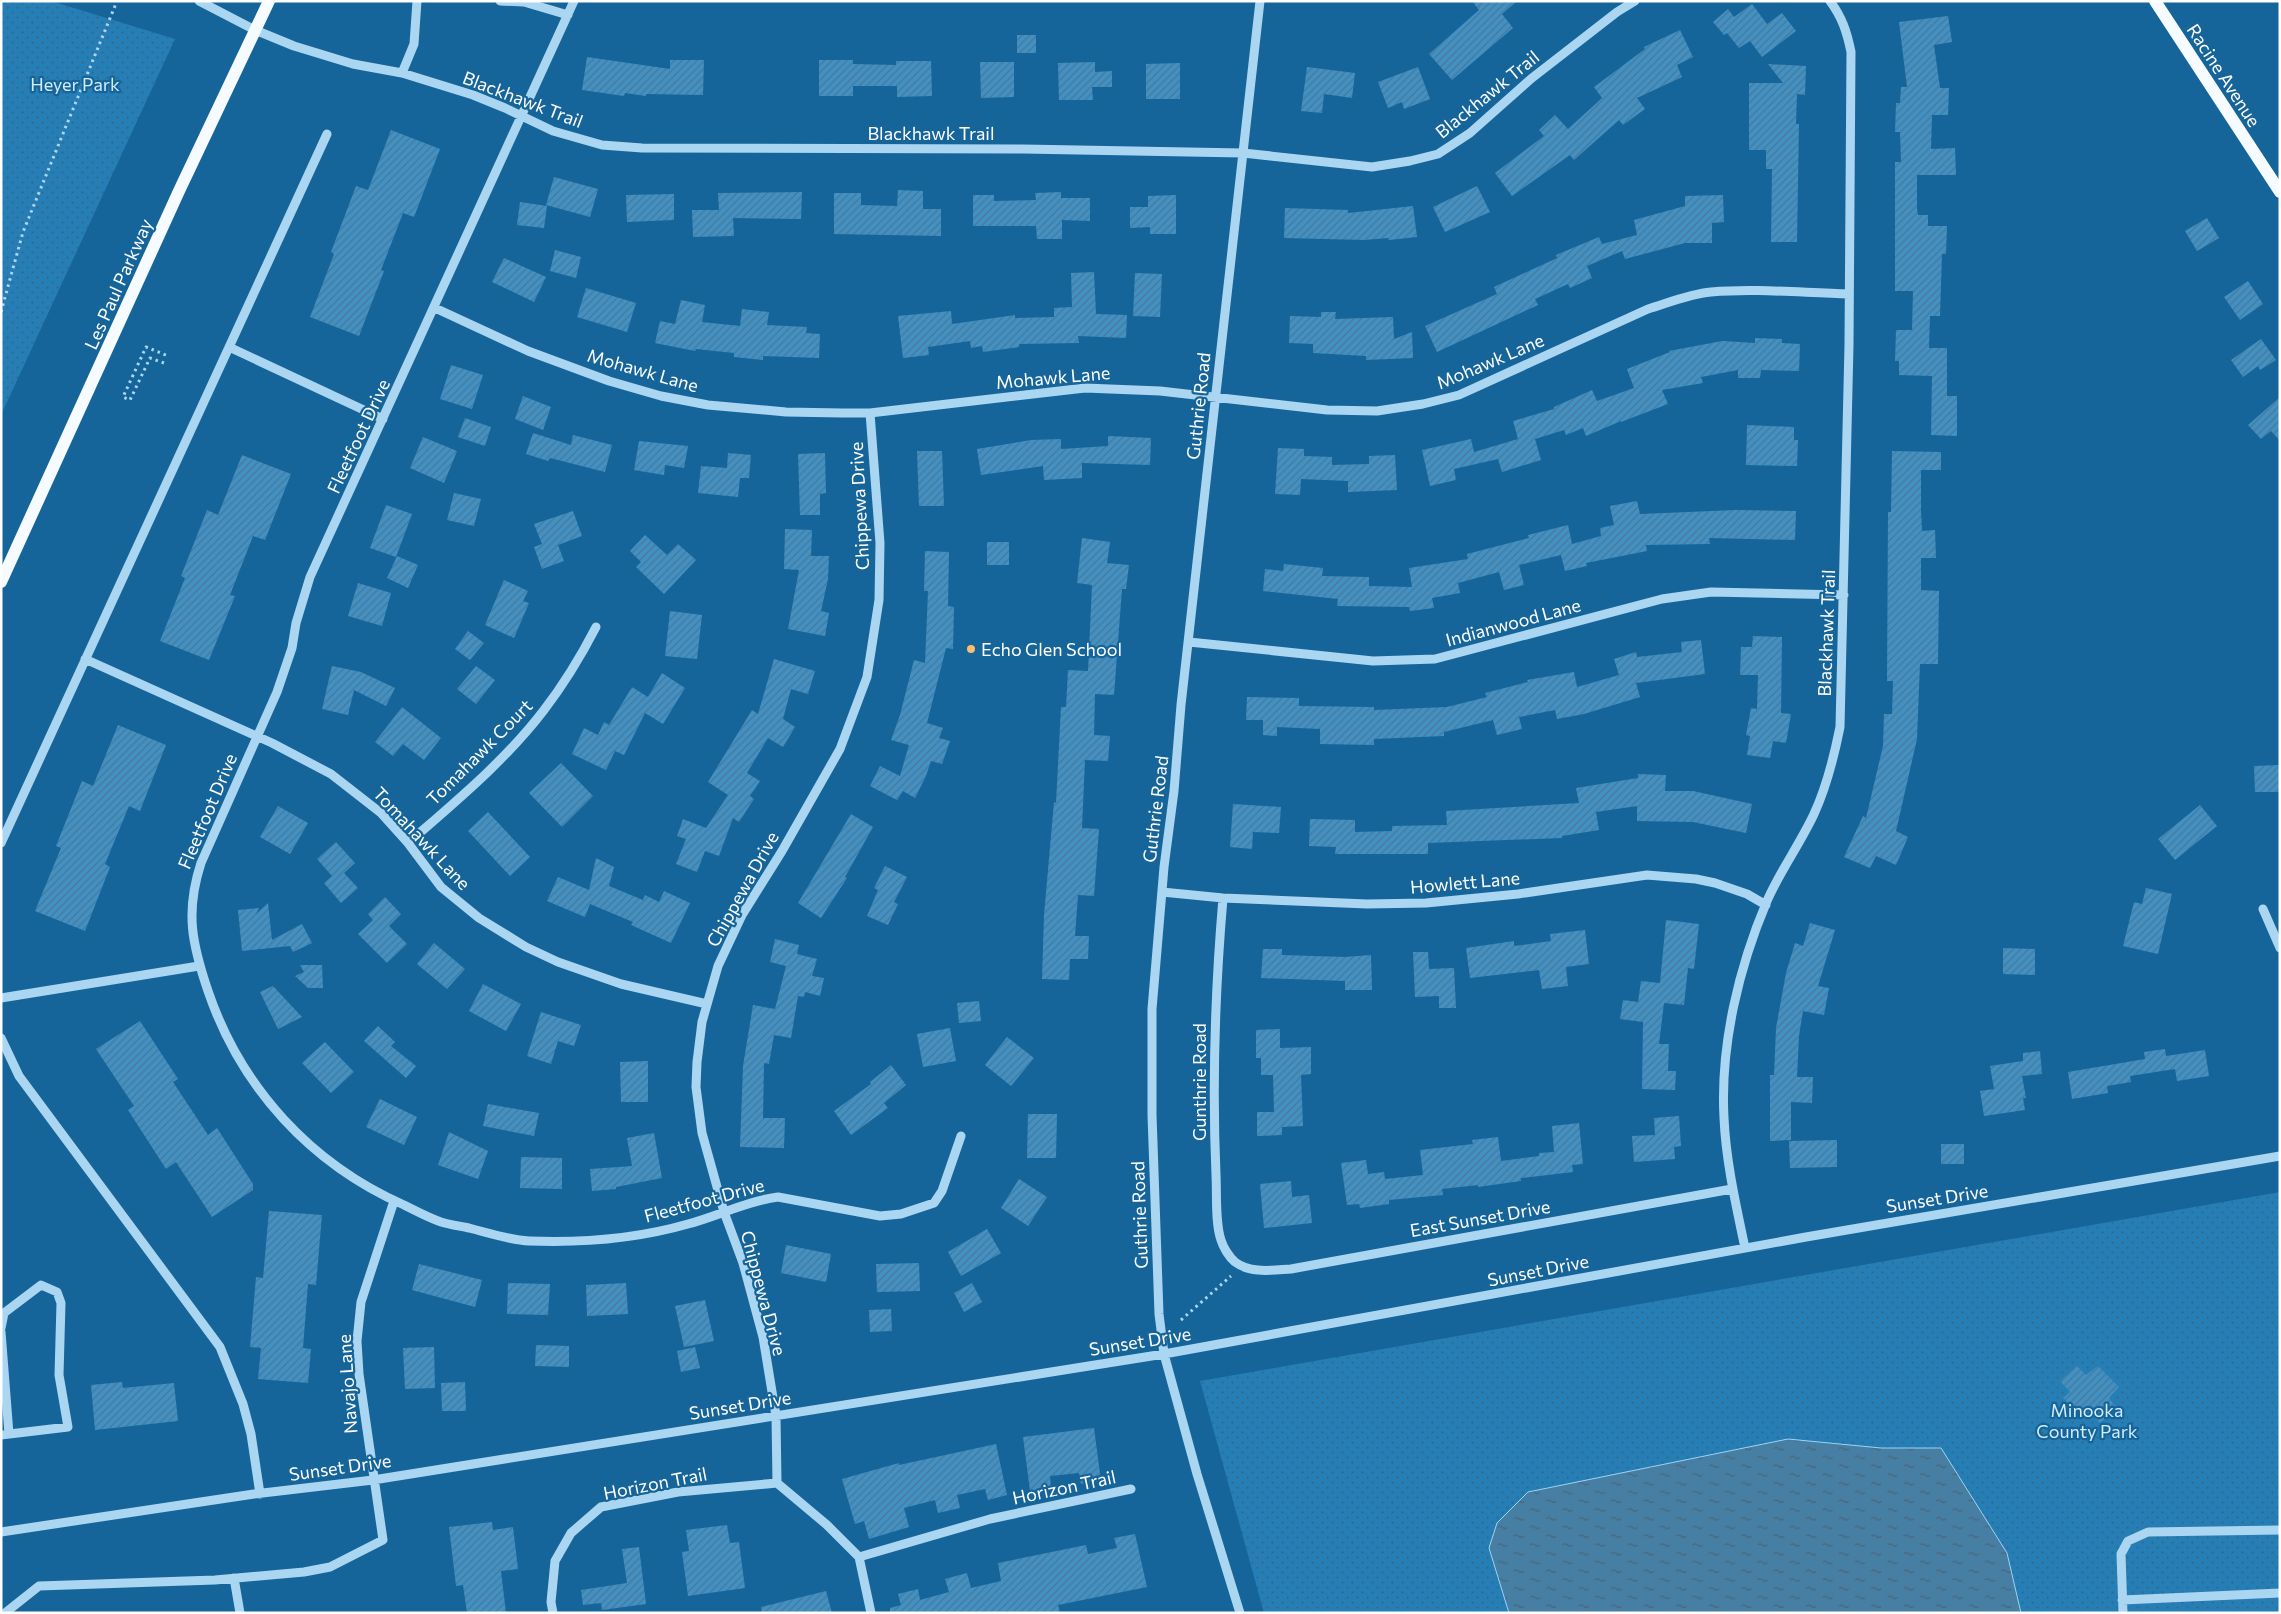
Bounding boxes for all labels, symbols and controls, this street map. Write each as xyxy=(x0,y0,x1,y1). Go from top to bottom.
street label: Racine Avenue xyxy=(2183,19,2265,131)
street label: Blackhawk Trail xyxy=(1431,45,1543,143)
street label: Blackhawk Trail xyxy=(460,66,586,132)
park label: Heyer Park xyxy=(30,73,120,95)
street label: Blackhawk Trail xyxy=(867,122,995,144)
street label: Les Paul Parkway xyxy=(79,215,157,353)
street label: Mohawk Lane xyxy=(1433,328,1547,394)
street label: Mohawk Lane xyxy=(585,344,701,396)
street label: Guthrie Road xyxy=(1181,351,1215,461)
street label: Mohawk Lane xyxy=(995,361,1111,393)
street label: Fleetfoot Drive xyxy=(322,375,394,497)
street label: Chippewa Drive xyxy=(845,441,873,571)
street label: Blackhawk Trail xyxy=(1813,569,1839,697)
street label: Indianwood Lane xyxy=(1443,593,1583,651)
place label: Echo Glen School xyxy=(981,638,1122,660)
marker: Echo Glen School xyxy=(965,643,977,655)
street label: Tomahawk Court xyxy=(421,694,537,810)
street label: Fleetfoot Drive xyxy=(173,750,241,872)
street label: Guthrie Road xyxy=(1138,754,1172,864)
street label: Tomahawk Lane xyxy=(369,782,475,894)
street label: Chippewa Drive xyxy=(701,828,783,950)
street label: Howlett Lane xyxy=(1409,866,1521,898)
street label: Gunthrie Road xyxy=(1188,1023,1210,1141)
street label: Guthrie Road xyxy=(1126,1161,1152,1269)
street label: Fleetfoot Drive xyxy=(642,1173,766,1227)
street label: Sunset Drive xyxy=(1885,1179,1989,1217)
street label: East Sunset Drive xyxy=(1408,1195,1552,1241)
street label: Chippewa Drive xyxy=(737,1228,791,1358)
street label: Sunset Drive xyxy=(1485,1249,1591,1291)
street label: Sunset Drive xyxy=(1088,1322,1192,1360)
street label: Navajo Lane xyxy=(333,1334,361,1434)
street label: Sunset Drive xyxy=(688,1386,792,1424)
park label: Minooka County Park xyxy=(2036,1399,2138,1442)
street label: Sunset Drive xyxy=(288,1449,392,1485)
street label: Horizon Trail xyxy=(601,1462,709,1504)
street label: Horizon Trail xyxy=(1010,1465,1118,1509)

